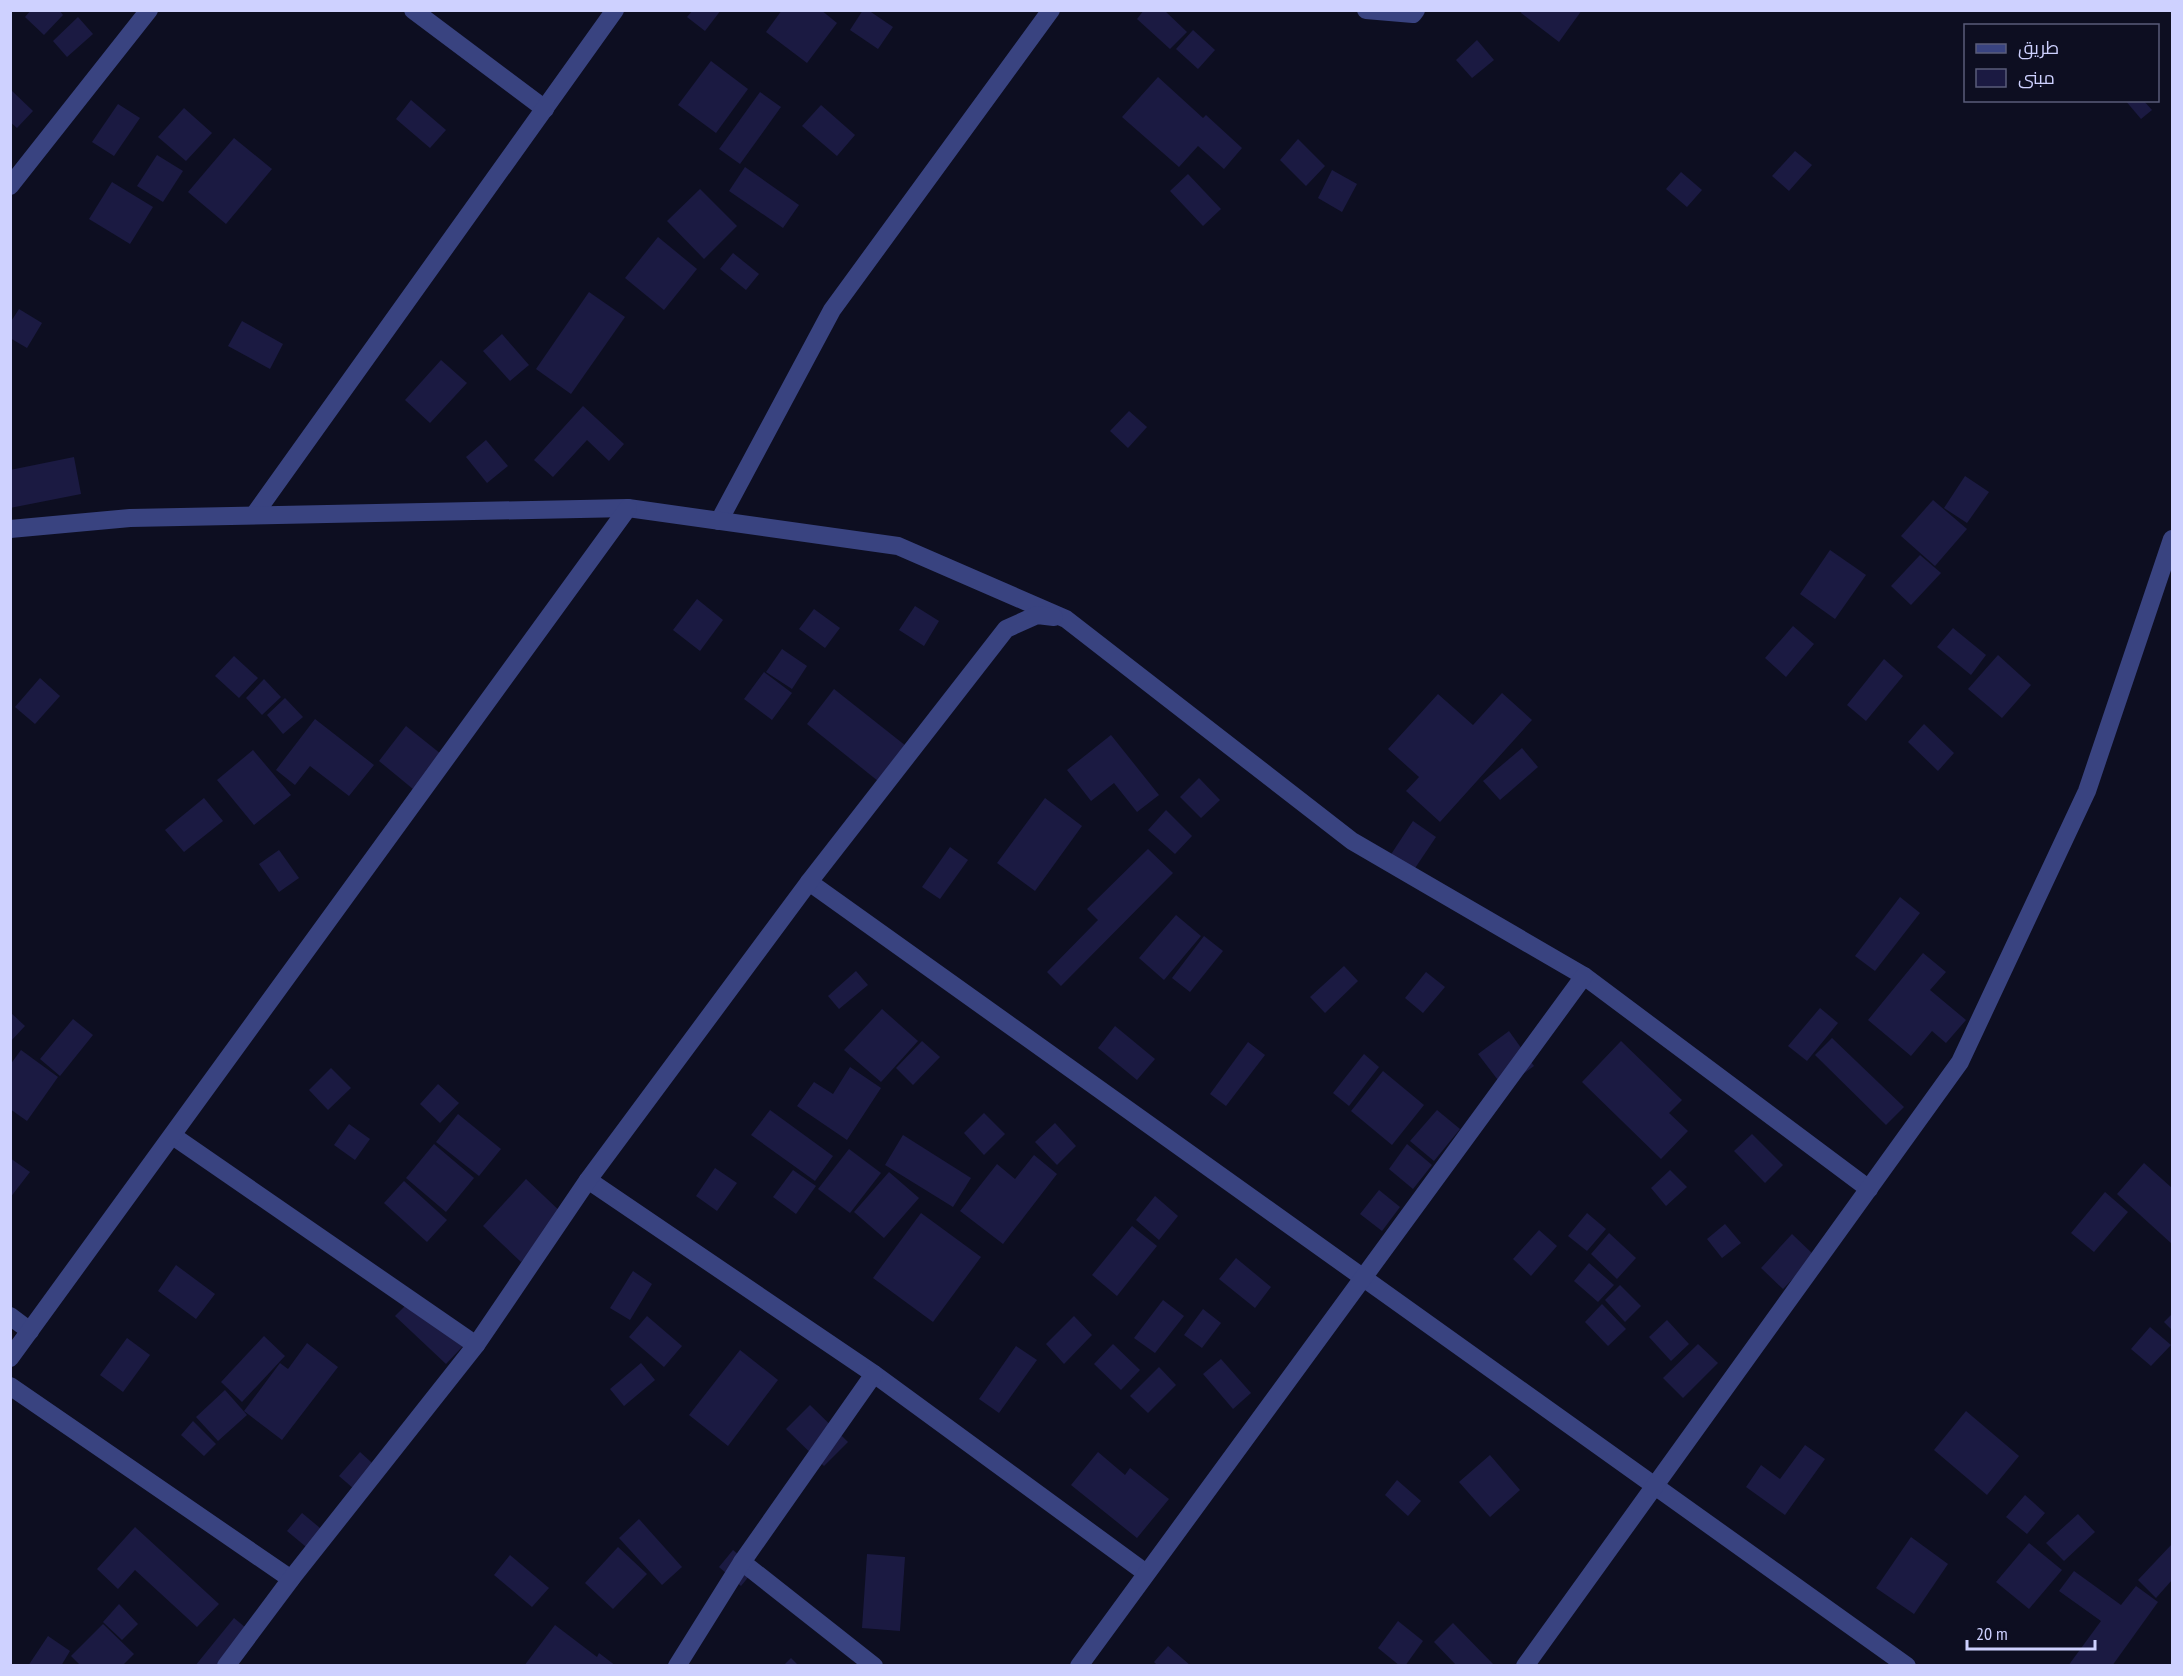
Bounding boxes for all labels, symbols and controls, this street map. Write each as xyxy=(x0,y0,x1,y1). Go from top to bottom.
legend xyxy=(1964,24,2159,102)
text: طريق xyxy=(2018,36,2059,60)
text: مبنى xyxy=(2018,66,2055,89)
scale bar xyxy=(1967,1613,2094,1651)
text: 20 m xyxy=(1976,1622,2008,1645)

